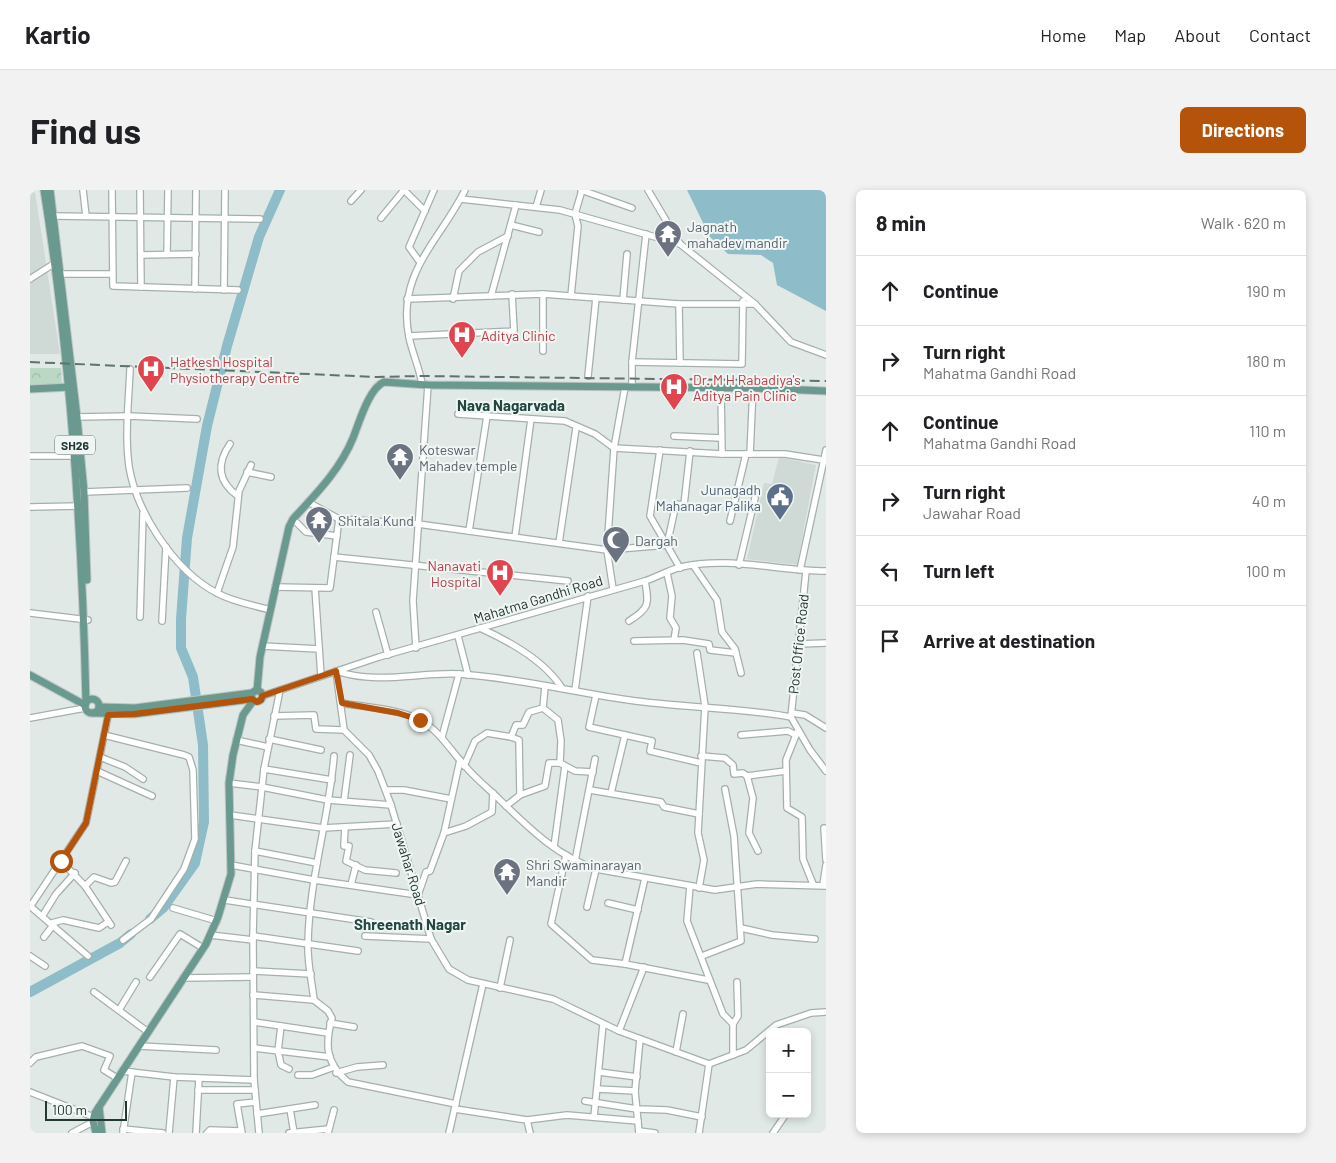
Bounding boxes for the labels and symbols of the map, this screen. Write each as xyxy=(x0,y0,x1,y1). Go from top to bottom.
place label: Jagnath mahadev mandir xyxy=(687,218,787,251)
temple icon: Jagnath mahadev mandir xyxy=(653,219,683,258)
hospital icon: Aditya Clinic xyxy=(447,320,477,359)
place label: Aditya Clinic xyxy=(481,327,556,344)
place label: Hatkesh Hospital Physiotherapy Centre xyxy=(170,353,300,386)
hospital icon: Hatkesh Hospital Physiotherapy Centre xyxy=(136,354,166,393)
place label: Dr. M H Rabadiya's Aditya Pain Clinic xyxy=(693,371,801,404)
hospital icon: Dr. M H Rabadiya's Aditya Pain Clinic xyxy=(659,372,689,411)
district label: Nava Nagarvada xyxy=(457,396,565,414)
road number: SH26 xyxy=(55,436,95,454)
place label: Koteswar Mahadev temple xyxy=(419,441,518,474)
temple icon: Koteswar Mahadev temple xyxy=(385,442,415,481)
place label: Junagadh Mahanagar Palika xyxy=(656,481,761,514)
public building icon: Junagadh Mahanagar Palika xyxy=(765,482,795,521)
temple icon: Shitala Kund xyxy=(304,505,334,544)
place label: Shitala Kund xyxy=(338,512,414,529)
mosque icon: Dargah xyxy=(601,525,631,564)
place label: Dargah xyxy=(635,532,678,549)
place label: Nanavati Hospital xyxy=(428,557,481,590)
hospital icon: Nanavati Hospital xyxy=(485,558,515,597)
street label: Mahatma Gandhi Road xyxy=(471,571,605,627)
street label: Post Office Road xyxy=(784,593,812,695)
route end xyxy=(409,709,432,732)
street label: Jawahar Road xyxy=(388,820,430,908)
route start xyxy=(50,850,73,873)
place label: Shri Swaminarayan Mandir xyxy=(526,856,641,889)
temple icon: Shri Swaminarayan Mandir xyxy=(492,857,522,896)
district label: Shreenath Nagar xyxy=(354,915,466,933)
scale bar xyxy=(45,1098,128,1121)

